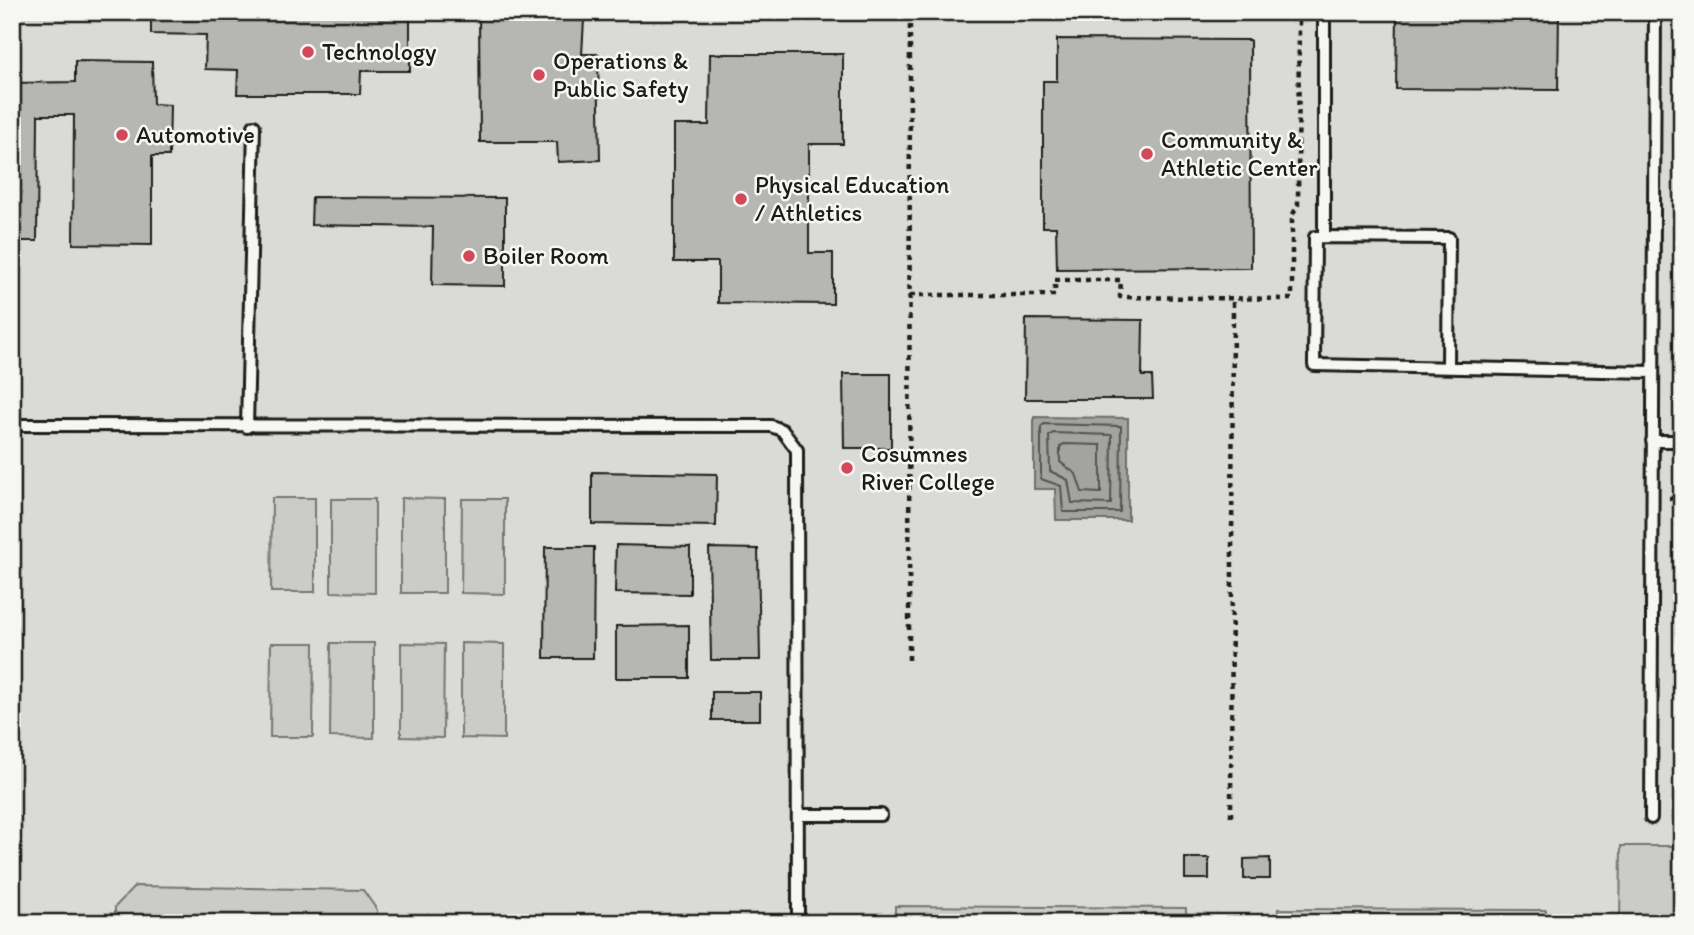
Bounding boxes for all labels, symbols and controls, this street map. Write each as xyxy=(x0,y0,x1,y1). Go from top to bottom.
place label: Technology xyxy=(322,37,437,66)
marker: Technology xyxy=(300,44,316,60)
place label: Operations & Public Safety xyxy=(553,46,689,103)
marker: Operations & Public Safety xyxy=(531,67,547,83)
place label: Automotive xyxy=(136,120,255,149)
place label: Community & Athletic Center xyxy=(1161,125,1318,182)
marker: Automotive xyxy=(114,127,130,143)
marker: Community & Athletic Center xyxy=(1139,146,1155,162)
place label: Physical Education / Athletics xyxy=(755,170,950,227)
marker: Physical Education / Athletics xyxy=(733,191,749,207)
place label: Boiler Room xyxy=(483,241,609,270)
marker: Boiler Room xyxy=(461,248,477,264)
place label: Cosumnes River College xyxy=(861,439,995,496)
marker: Cosumnes River College xyxy=(839,460,855,476)

